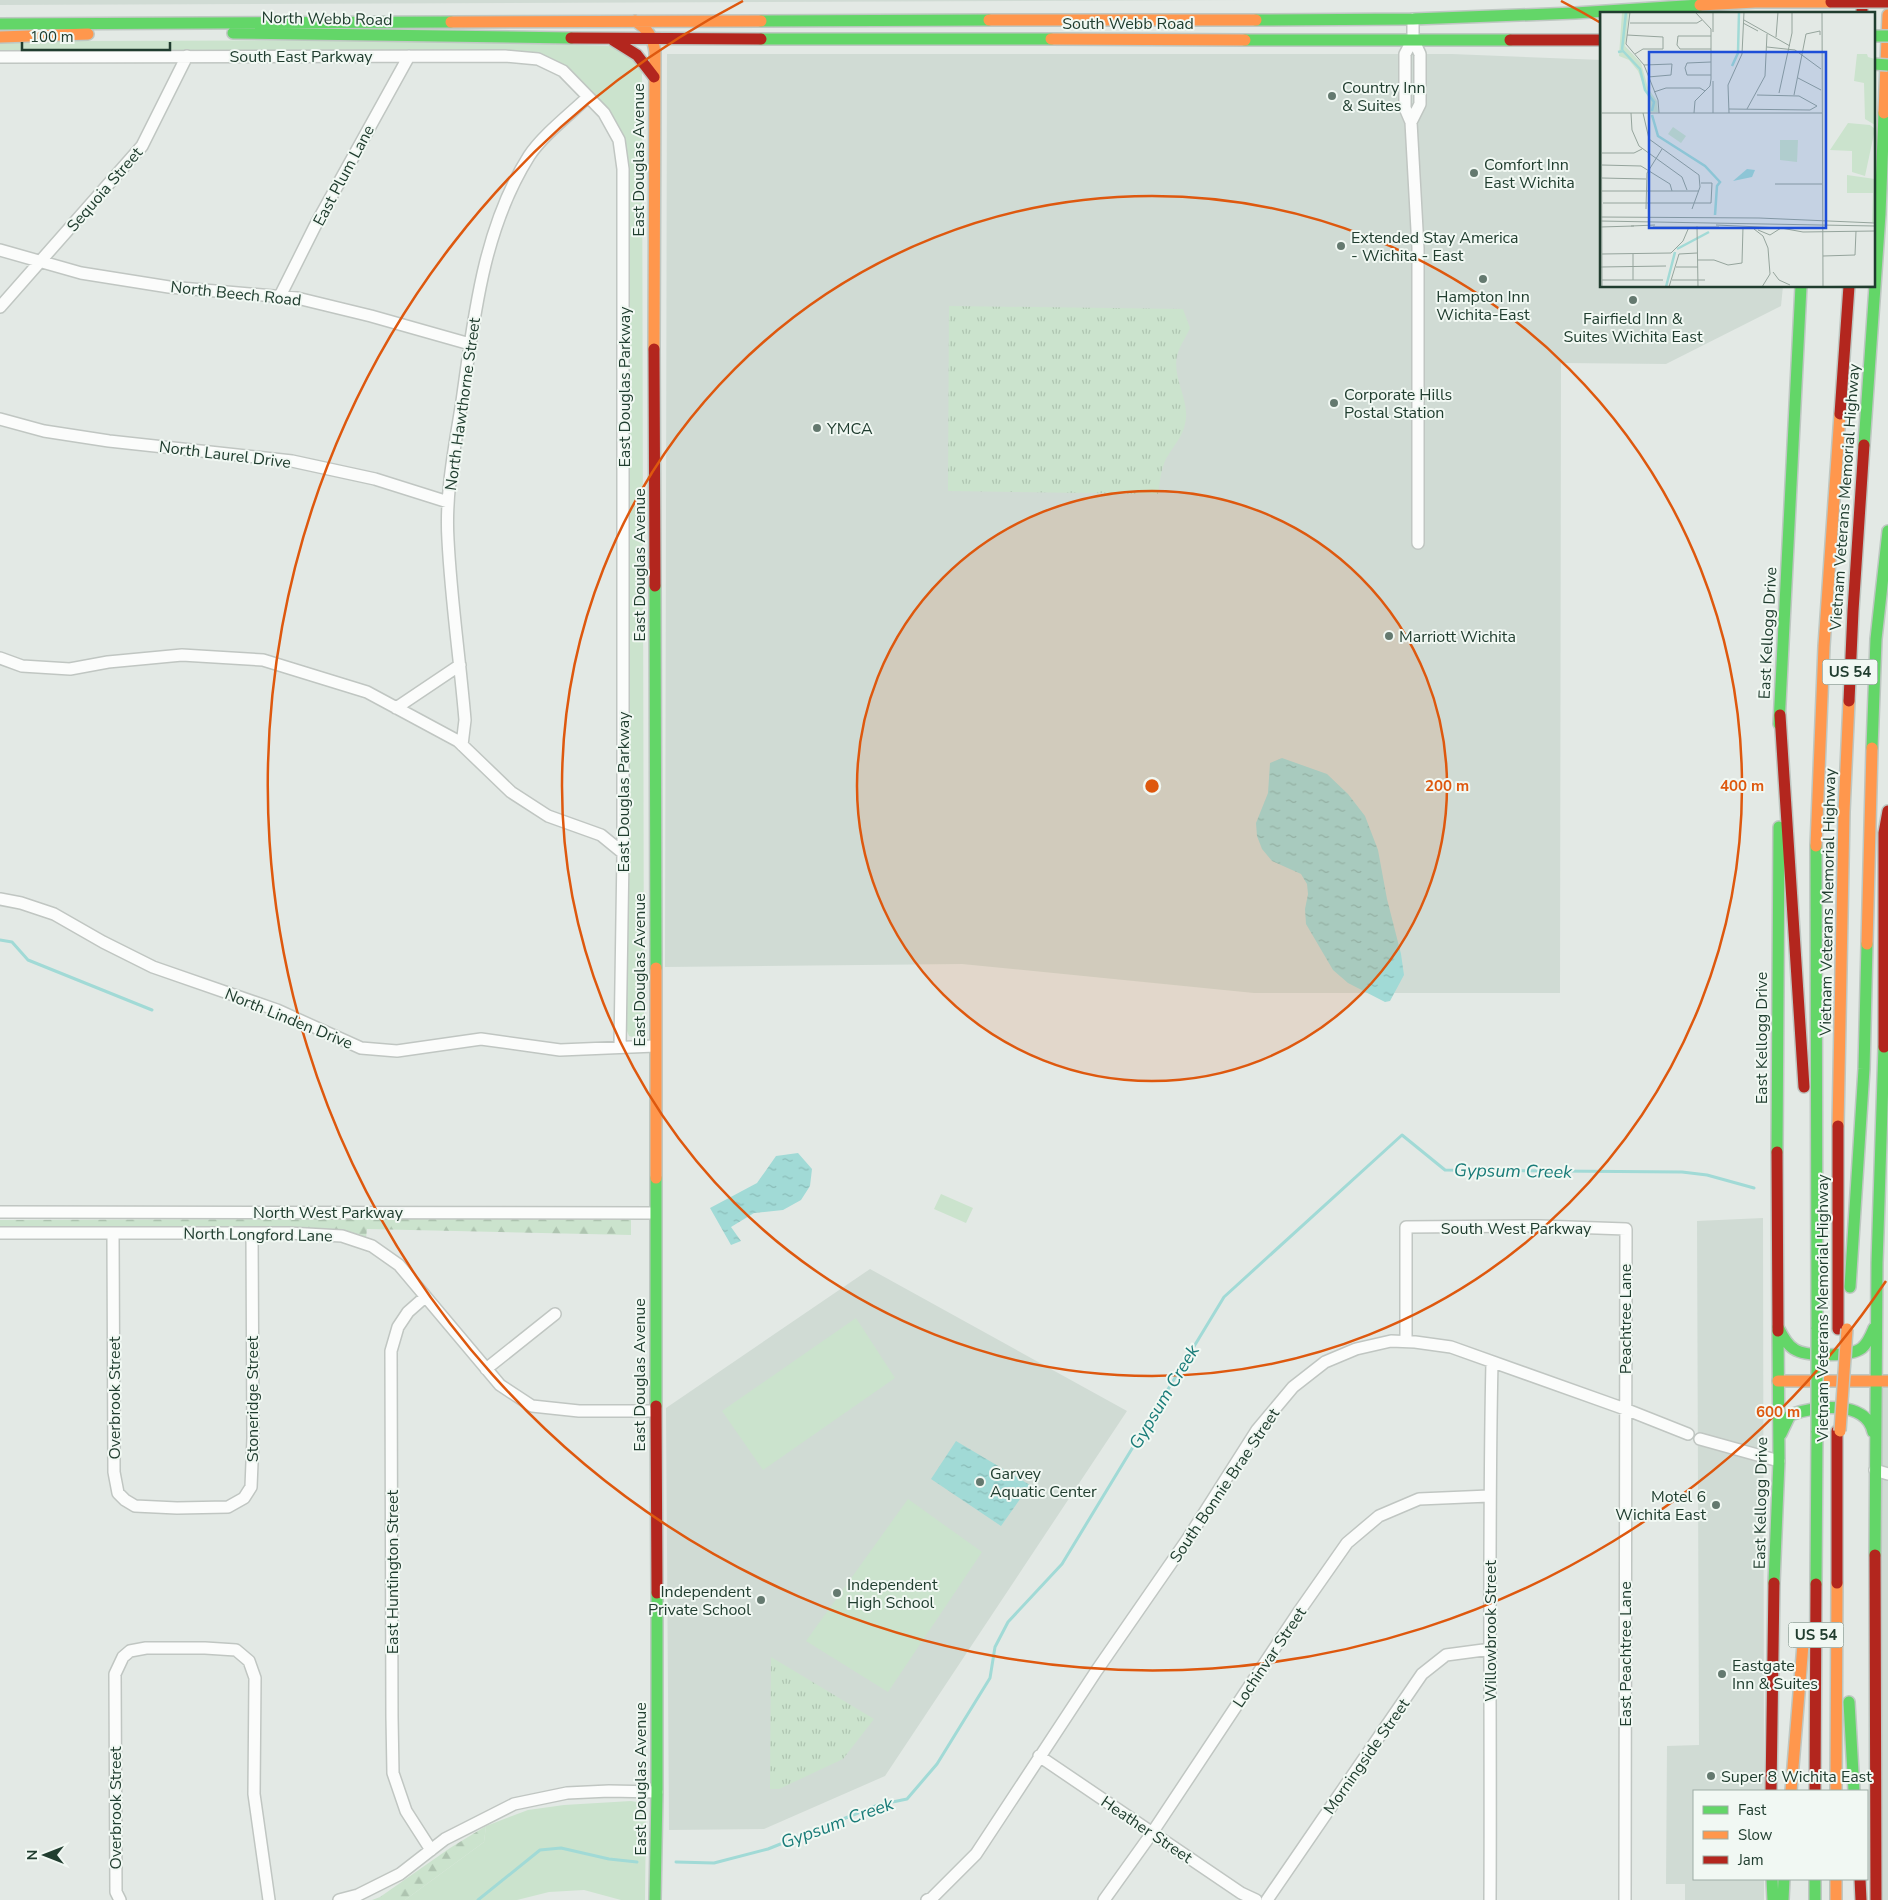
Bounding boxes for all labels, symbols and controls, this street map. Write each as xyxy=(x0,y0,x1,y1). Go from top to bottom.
street label: North Webb Road xyxy=(261,7,393,31)
inset map xyxy=(1600,12,1876,288)
street label: South Webb Road xyxy=(1062,13,1194,35)
scale bar xyxy=(22,20,170,52)
text: 100 m xyxy=(30,27,74,47)
street label: South East Parkway xyxy=(229,46,373,68)
place label: Country Inn & Suites xyxy=(1342,77,1426,117)
street label: East Douglas Avenue xyxy=(628,83,650,237)
marker: Country Inn & Suites xyxy=(1326,90,1338,102)
street label: East Plum Lane xyxy=(308,121,380,230)
street label: Sequoia Street xyxy=(62,142,148,237)
place label: Comfort Inn East Wichita xyxy=(1484,154,1575,194)
marker: Comfort Inn East Wichita xyxy=(1468,167,1480,179)
place label: Extended Stay America - Wichita - East xyxy=(1351,227,1518,267)
marker: Extended Stay America - Wichita - East xyxy=(1335,240,1347,252)
marker: Hampton Inn Wichita-East xyxy=(1477,273,1489,285)
street label: North Beech Road xyxy=(169,276,302,312)
place label: Hampton Inn Wichita-East xyxy=(1436,286,1530,326)
marker: Fairfield Inn & Suites Wichita East xyxy=(1627,294,1639,306)
street label: East Douglas Parkway xyxy=(614,306,636,467)
place label: Fairfield Inn & Suites Wichita East xyxy=(1564,308,1703,348)
street label: North Hawthorne Street xyxy=(440,316,486,492)
street label: Vietnam Veterans Memorial Highway xyxy=(1825,362,1865,632)
place label: Corporate Hills Postal Station xyxy=(1344,384,1452,424)
marker: Corporate Hills Postal Station xyxy=(1328,397,1340,409)
place label: YMCA xyxy=(826,418,873,440)
marker: YMCA xyxy=(811,422,823,434)
street label: North Laurel Drive xyxy=(158,436,292,474)
street label: East Douglas Avenue xyxy=(629,488,651,642)
street label: East Kellogg Drive xyxy=(1754,566,1782,700)
place label: Marriott Wichita xyxy=(1399,626,1516,648)
marker: Marriott Wichita xyxy=(1383,630,1395,642)
road number: US 54 xyxy=(1822,660,1878,684)
street label: East Douglas Parkway xyxy=(613,711,635,872)
street label: Vietnam Veterans Memorial Highway xyxy=(1815,767,1841,1037)
text: 200 m xyxy=(1425,776,1469,796)
text: 400 m xyxy=(1720,776,1764,796)
centre of rings xyxy=(1143,777,1161,795)
street label: East Douglas Avenue xyxy=(629,893,651,1047)
street label: East Kellogg Drive xyxy=(1751,972,1773,1104)
street label: North Linden Drive xyxy=(221,983,356,1055)
water label: Gypsum Creek xyxy=(1454,1158,1573,1184)
street label: Vietnam Veterans Memorial Highway xyxy=(1812,1173,1834,1443)
street label: North West Parkway xyxy=(253,1202,404,1224)
street label: South West Parkway xyxy=(1441,1218,1592,1240)
street label: North Longford Lane xyxy=(183,1223,333,1247)
street label: Peachtree Lane xyxy=(1615,1264,1637,1374)
street label: East Douglas Avenue xyxy=(629,1298,651,1452)
street label: Stoneridge Street xyxy=(242,1335,264,1462)
street label: Overbrook Street xyxy=(104,1336,126,1460)
water label: Gypsum Creek xyxy=(1123,1339,1205,1454)
text: 600 m xyxy=(1756,1402,1800,1422)
street label: South Bonnie Brae Street xyxy=(1165,1404,1285,1567)
street label: East Kellogg Drive xyxy=(1749,1437,1773,1569)
place label: Garvey Aquatic Center xyxy=(990,1463,1097,1503)
marker: Garvey Aquatic Center xyxy=(974,1476,986,1488)
place label: Motel 6 Wichita East xyxy=(1615,1486,1706,1526)
street label: East Huntington Street xyxy=(382,1489,404,1654)
marker: Motel 6 Wichita East xyxy=(1710,1499,1722,1511)
street label: Willowbrook Street xyxy=(1480,1560,1502,1702)
place label: Independent High School xyxy=(847,1574,938,1614)
place label: Independent Private School xyxy=(648,1581,751,1621)
street label: East Peachtree Lane xyxy=(1615,1581,1637,1727)
marker: Independent High School xyxy=(831,1587,843,1599)
marker: Independent Private School xyxy=(755,1594,767,1606)
street label: Lochinvar Street xyxy=(1228,1603,1312,1712)
road number: US 54 xyxy=(1788,1622,1844,1648)
place label: Eastgate Inn & Suites xyxy=(1732,1655,1818,1695)
marker: Eastgate Inn & Suites xyxy=(1716,1668,1728,1680)
street label: Morningside Street xyxy=(1319,1694,1415,1819)
street label: East Douglas Avenue xyxy=(630,1702,652,1856)
street label: Overbrook Street xyxy=(105,1746,127,1870)
place label: Super 8 Wichita East xyxy=(1721,1766,1872,1788)
marker: Super 8 Wichita East xyxy=(1705,1770,1717,1782)
legend xyxy=(1693,1790,1868,1880)
water label: Gypsum Creek xyxy=(777,1791,898,1854)
street label: Heather Street xyxy=(1096,1791,1197,1869)
text: Fast xyxy=(1738,1800,1767,1820)
text: Slow xyxy=(1738,1825,1773,1845)
north arrow xyxy=(20,1830,70,1880)
text: N xyxy=(23,1850,42,1860)
text: Jam xyxy=(1737,1850,1764,1870)

